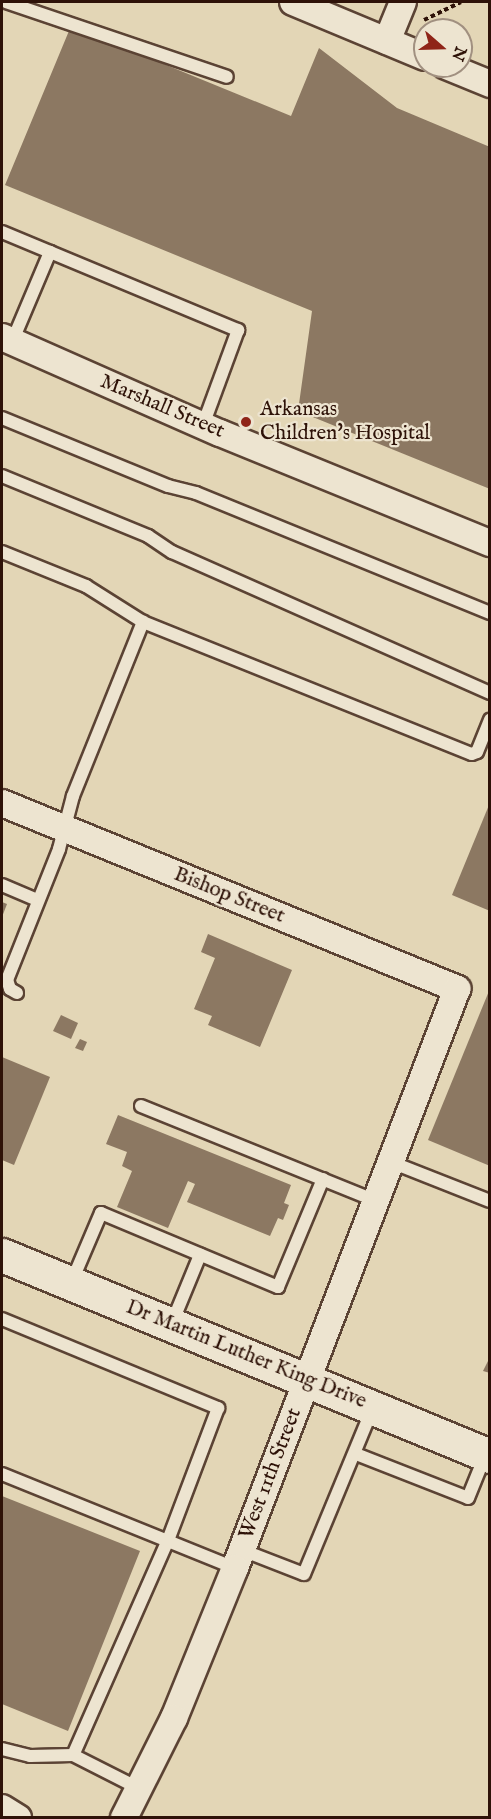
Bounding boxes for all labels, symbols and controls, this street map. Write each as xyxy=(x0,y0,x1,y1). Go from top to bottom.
north arrow xyxy=(413,18,473,78)
text: N xyxy=(446,44,470,63)
street label: Marshall Street xyxy=(96,370,228,444)
place label: Arkansas Children's Hospital xyxy=(260,397,430,447)
marker: Arkansas Children's Hospital xyxy=(237,413,255,431)
street label: Bishop Street xyxy=(170,862,288,930)
street label: Dr Martin Luther King Drive xyxy=(122,1295,370,1415)
street label: West 11th Street xyxy=(234,1405,308,1543)

